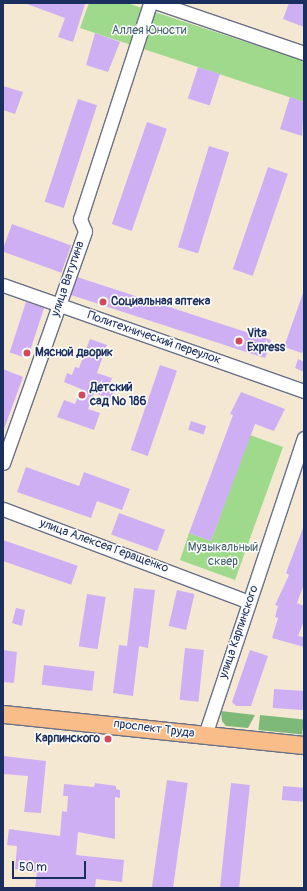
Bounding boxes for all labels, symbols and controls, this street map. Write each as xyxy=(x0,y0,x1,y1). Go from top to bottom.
park label: Аллея Юности xyxy=(112,24,186,38)
street label: улица Ватутина xyxy=(48,239,88,319)
place label: Социальная аптека xyxy=(111,295,210,309)
marker: Социальная аптека xyxy=(98,297,108,307)
street label: Политехнический переулок xyxy=(85,308,223,368)
place label: Vita Express xyxy=(247,327,285,355)
marker: Vita Express xyxy=(234,336,244,346)
place label: Мясной дворик xyxy=(35,346,113,360)
marker: Мясной дворик xyxy=(22,348,32,358)
place label: Детский сад № 186 xyxy=(90,381,146,409)
marker: Детский сад № 186 xyxy=(77,390,87,400)
street label: улица Алексея Геращенко xyxy=(38,516,170,576)
park label: Музыкальный сквер xyxy=(188,541,258,569)
street label: улица Карпинского xyxy=(216,584,262,680)
street label: проспект Труда xyxy=(113,717,195,741)
place label: Карпинского xyxy=(35,732,100,746)
marker: Карпинского xyxy=(103,734,113,744)
scale bar xyxy=(14,853,88,879)
text: 50 m xyxy=(19,860,47,875)

